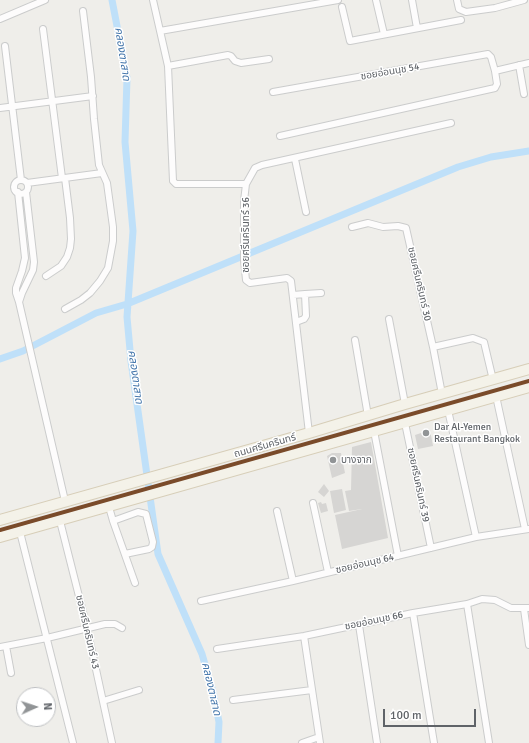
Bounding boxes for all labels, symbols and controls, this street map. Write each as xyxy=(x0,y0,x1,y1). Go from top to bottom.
water label: คลองตาสาด xyxy=(111,26,133,82)
street label: ซอยอ่อนนุช 54 xyxy=(360,61,420,83)
street label: ซอยศรีนครินทร์ 36 xyxy=(240,197,252,273)
street label: ซอยศรีนครินทร์ 30 xyxy=(405,246,433,322)
water label: คลองตาสาด xyxy=(125,349,145,405)
place label: Dar Al-Yemen Restaurant Bangkok xyxy=(434,421,520,444)
marker: Dar Al-Yemen Restaurant Bangkok xyxy=(421,428,431,438)
street label: ถนนศรีนครินทร์ xyxy=(233,431,297,461)
street label: ซอยศรีนครินทร์ 39 xyxy=(404,447,432,523)
place label: บางจาก xyxy=(341,454,372,466)
marker: บางจาก xyxy=(328,455,338,465)
street label: ซอยอ่อนนุช 64 xyxy=(335,551,395,577)
street label: ซอยศรีนครินทร์ 43 xyxy=(73,594,101,670)
street label: ซอยอ่อนนุช 66 xyxy=(344,609,404,633)
water label: คลองตาสาด xyxy=(198,661,224,717)
north arrow xyxy=(16,687,56,727)
scale bar xyxy=(385,701,478,727)
text: N xyxy=(41,702,54,711)
text: 100 m xyxy=(390,708,422,723)

